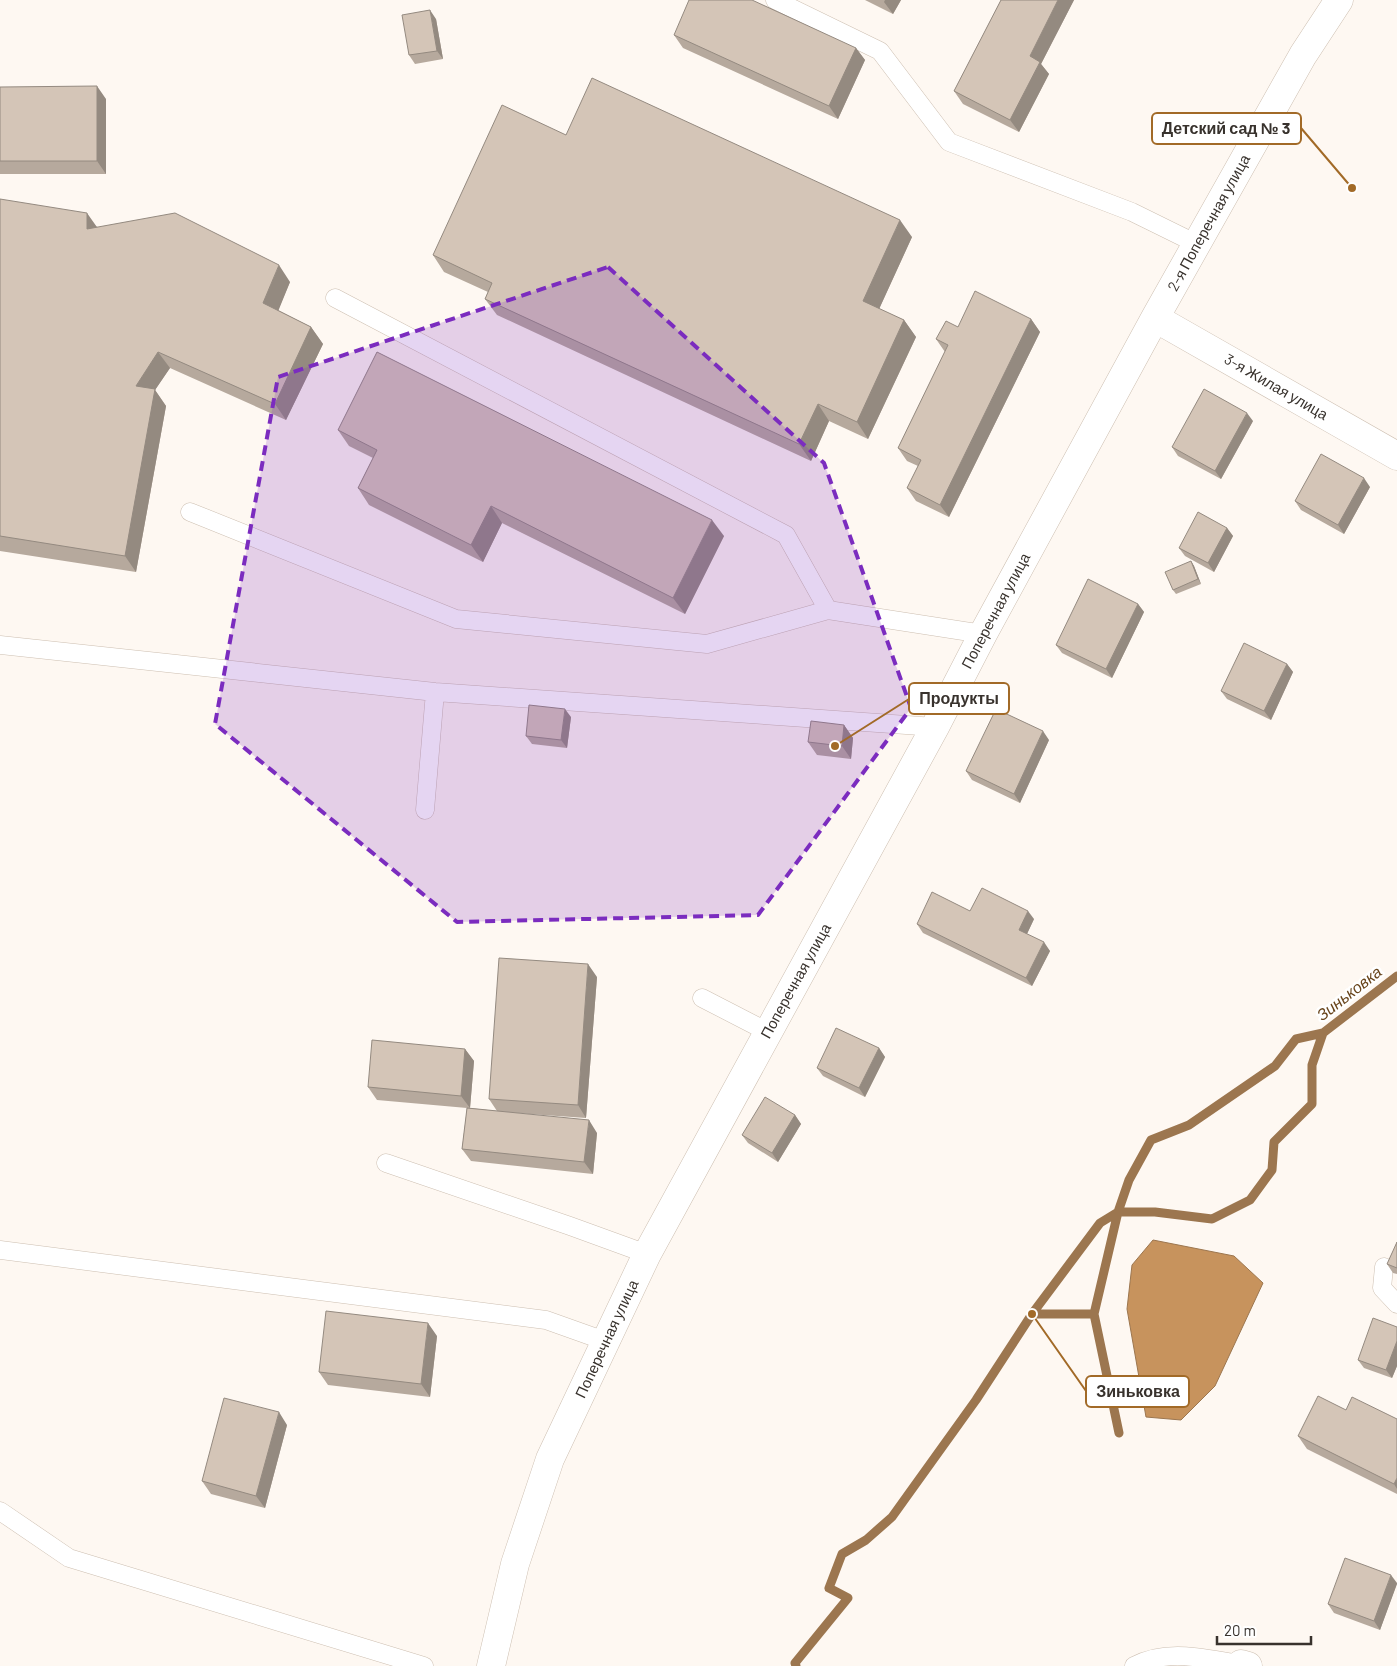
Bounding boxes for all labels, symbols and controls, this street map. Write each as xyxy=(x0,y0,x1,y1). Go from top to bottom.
callout: Детский сад № 3 xyxy=(1152,113,1301,144)
text: Детский сад № 3 xyxy=(1162,118,1290,137)
street label: 2-я Поперечная улица xyxy=(1163,150,1254,294)
street label: 3-я Жилая улица xyxy=(1222,349,1332,423)
street label: Поперечная улица xyxy=(957,549,1034,672)
callout: Продукты xyxy=(909,683,1009,714)
text: Продукты xyxy=(919,688,999,707)
street label: Поперечная улица xyxy=(756,919,834,1041)
water label: Зиньковка xyxy=(1312,961,1385,1024)
street label: Поперечная улица xyxy=(571,1276,642,1401)
callout: Зиньковка xyxy=(1086,1376,1189,1407)
text: Зиньковка xyxy=(1096,1381,1180,1400)
scale bar xyxy=(1217,1614,1311,1646)
text: 20 m xyxy=(1224,1621,1256,1639)

